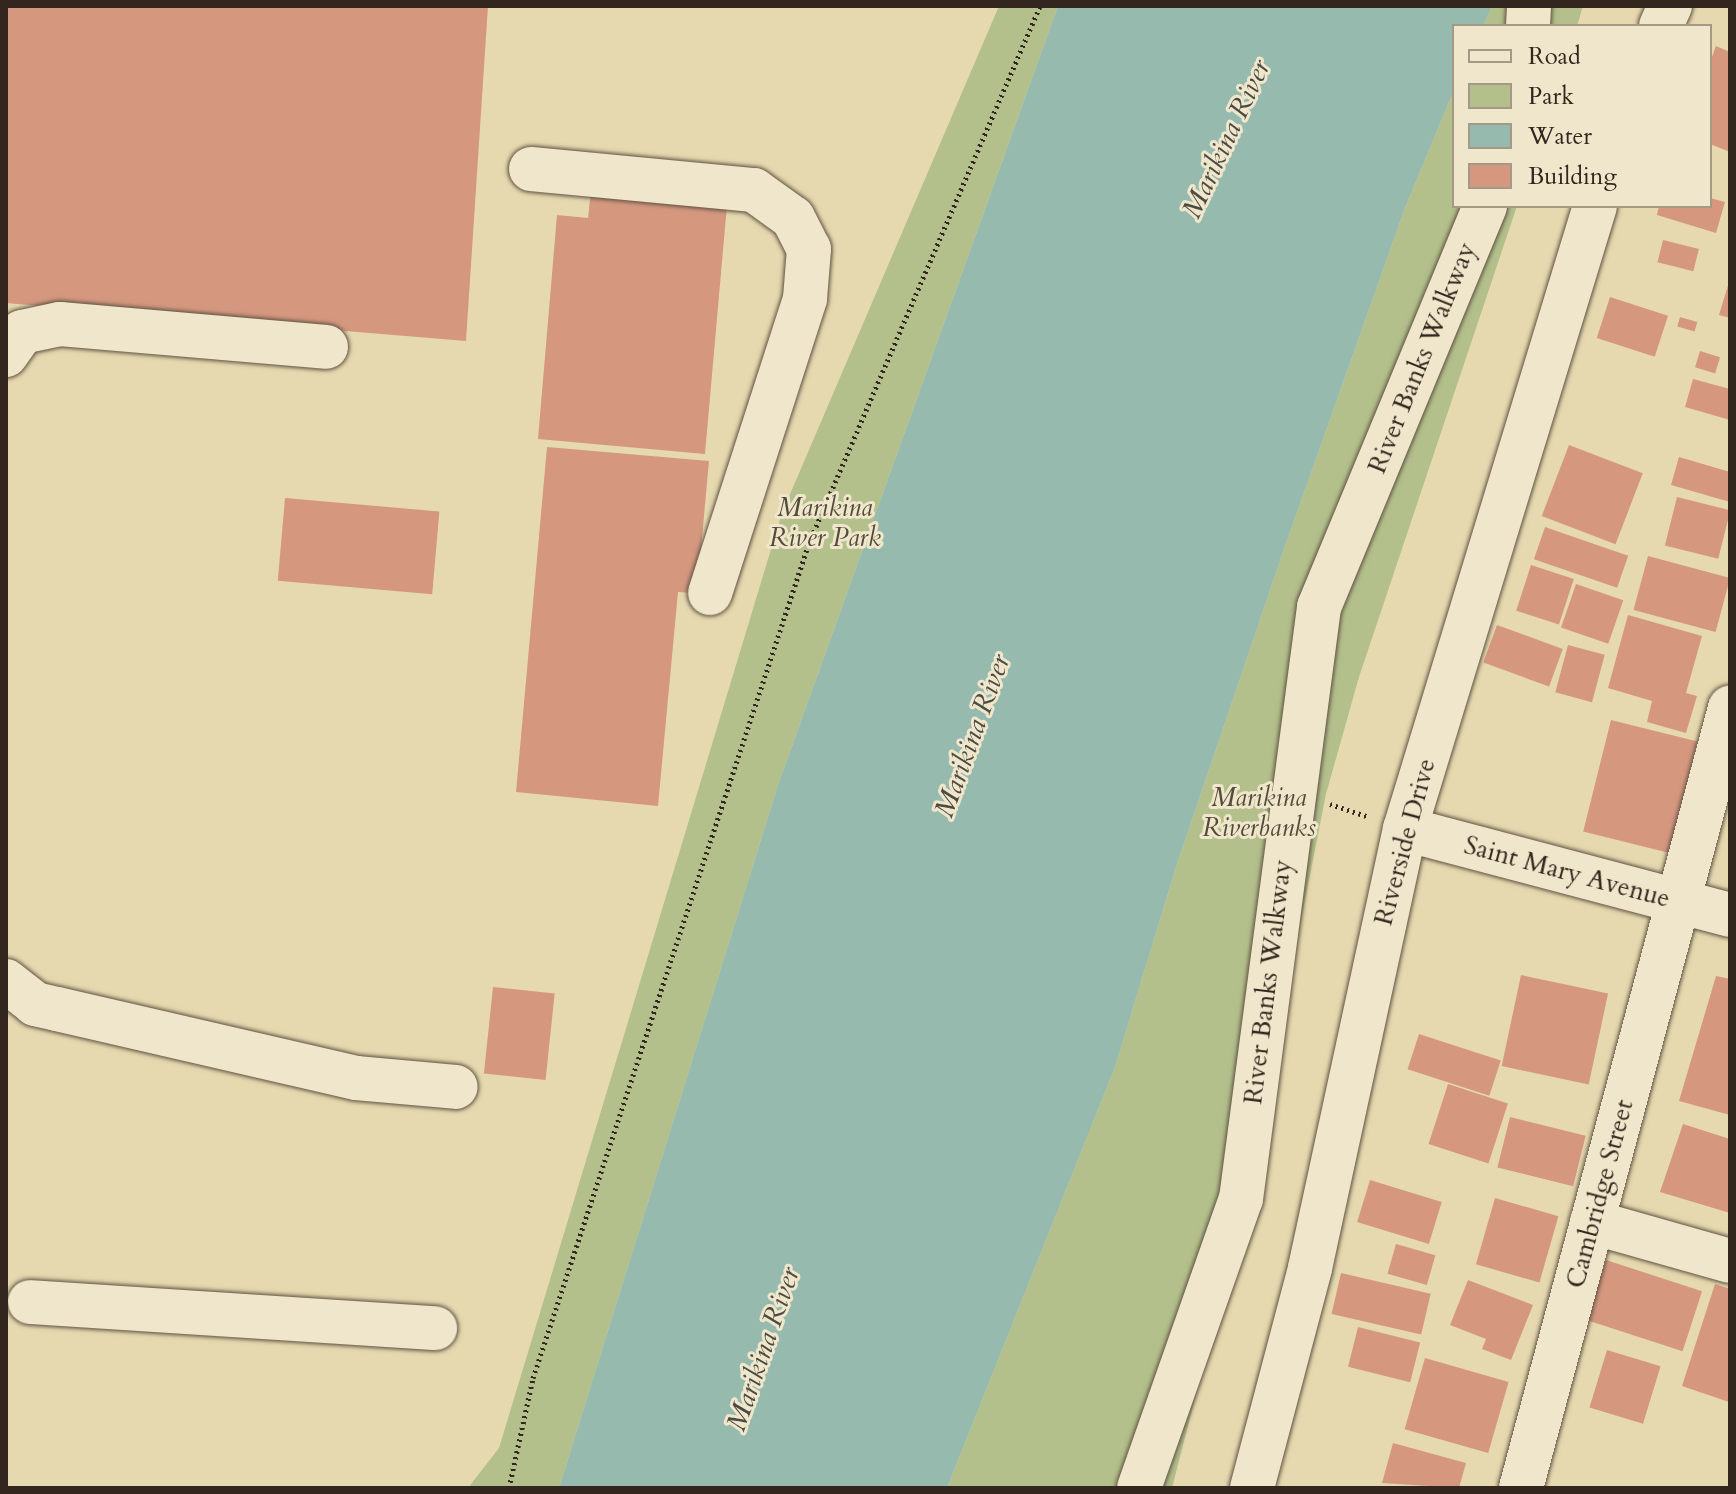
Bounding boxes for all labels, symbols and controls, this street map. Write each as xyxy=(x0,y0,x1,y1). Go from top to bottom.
legend xyxy=(1452,24,1712,208)
text: Road xyxy=(1528,40,1581,73)
water label: Marikina River xyxy=(1175,54,1277,224)
text: Park xyxy=(1528,80,1574,113)
text: Water xyxy=(1528,120,1592,153)
text: Building xyxy=(1528,160,1617,193)
street label: River Banks Walkway xyxy=(1361,238,1483,478)
park label: Marikina River Park xyxy=(769,492,881,554)
water label: Marikina River xyxy=(927,650,1017,822)
street label: Riverside Drive xyxy=(1368,755,1442,929)
park label: Marikina Riverbanks xyxy=(1202,782,1316,844)
street label: Saint Mary Avenue xyxy=(1461,830,1673,914)
street label: River Banks Walkway xyxy=(1238,858,1298,1106)
street label: Cambridge Street xyxy=(1560,1096,1640,1292)
water label: Marikina River xyxy=(719,1263,807,1435)

